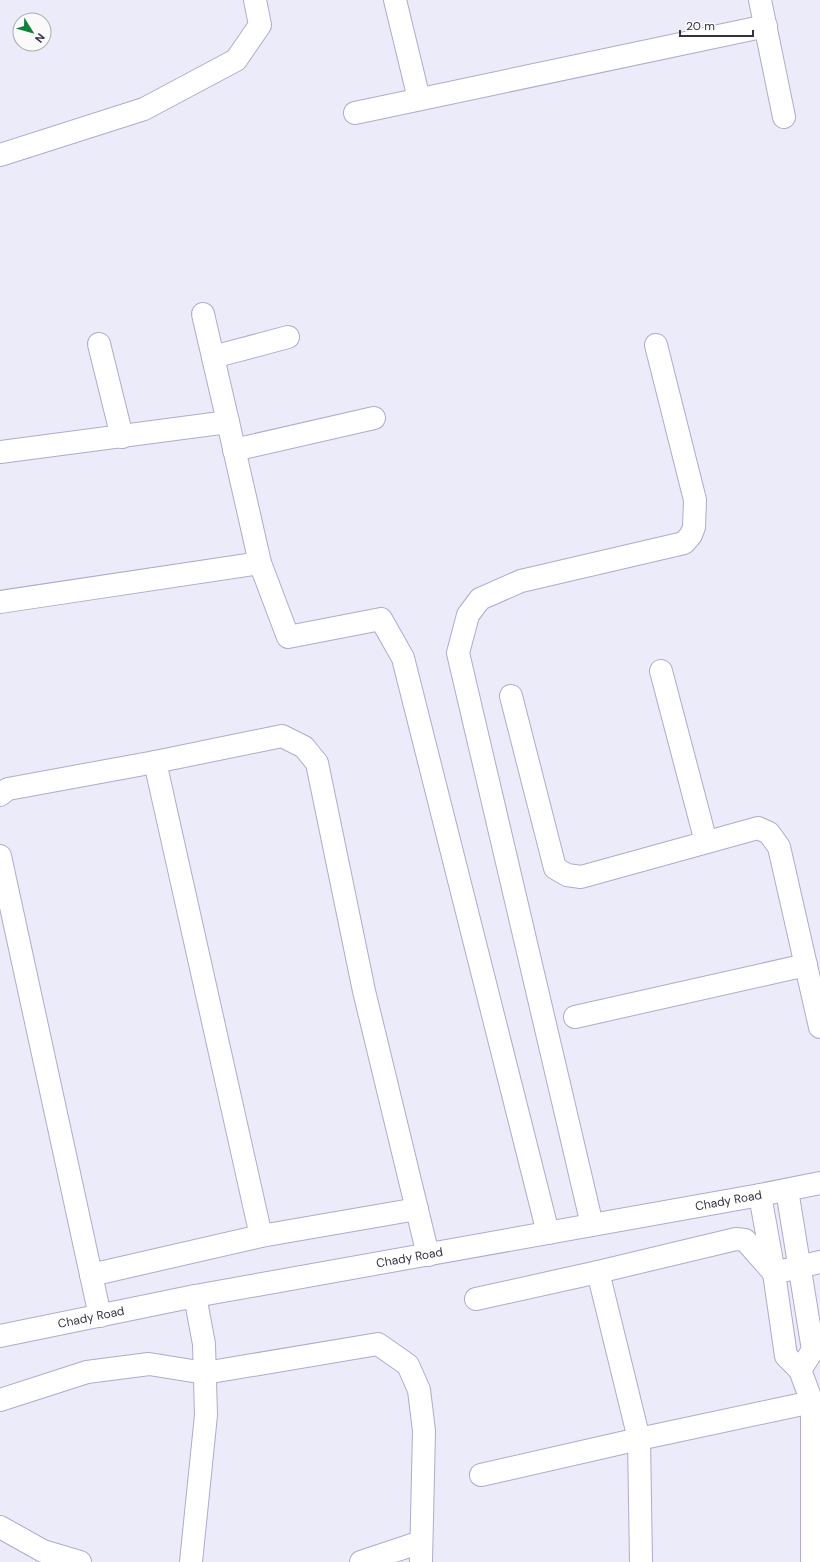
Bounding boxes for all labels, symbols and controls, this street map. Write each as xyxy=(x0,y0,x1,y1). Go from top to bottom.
north arrow xyxy=(12,12,52,52)
scale bar xyxy=(680,12,753,38)
text: 20 m xyxy=(686,18,715,34)
text: N xyxy=(32,31,48,45)
street label: Chady Road xyxy=(694,1187,763,1214)
street label: Chady Road xyxy=(375,1244,444,1271)
street label: Chady Road xyxy=(56,1303,126,1332)

